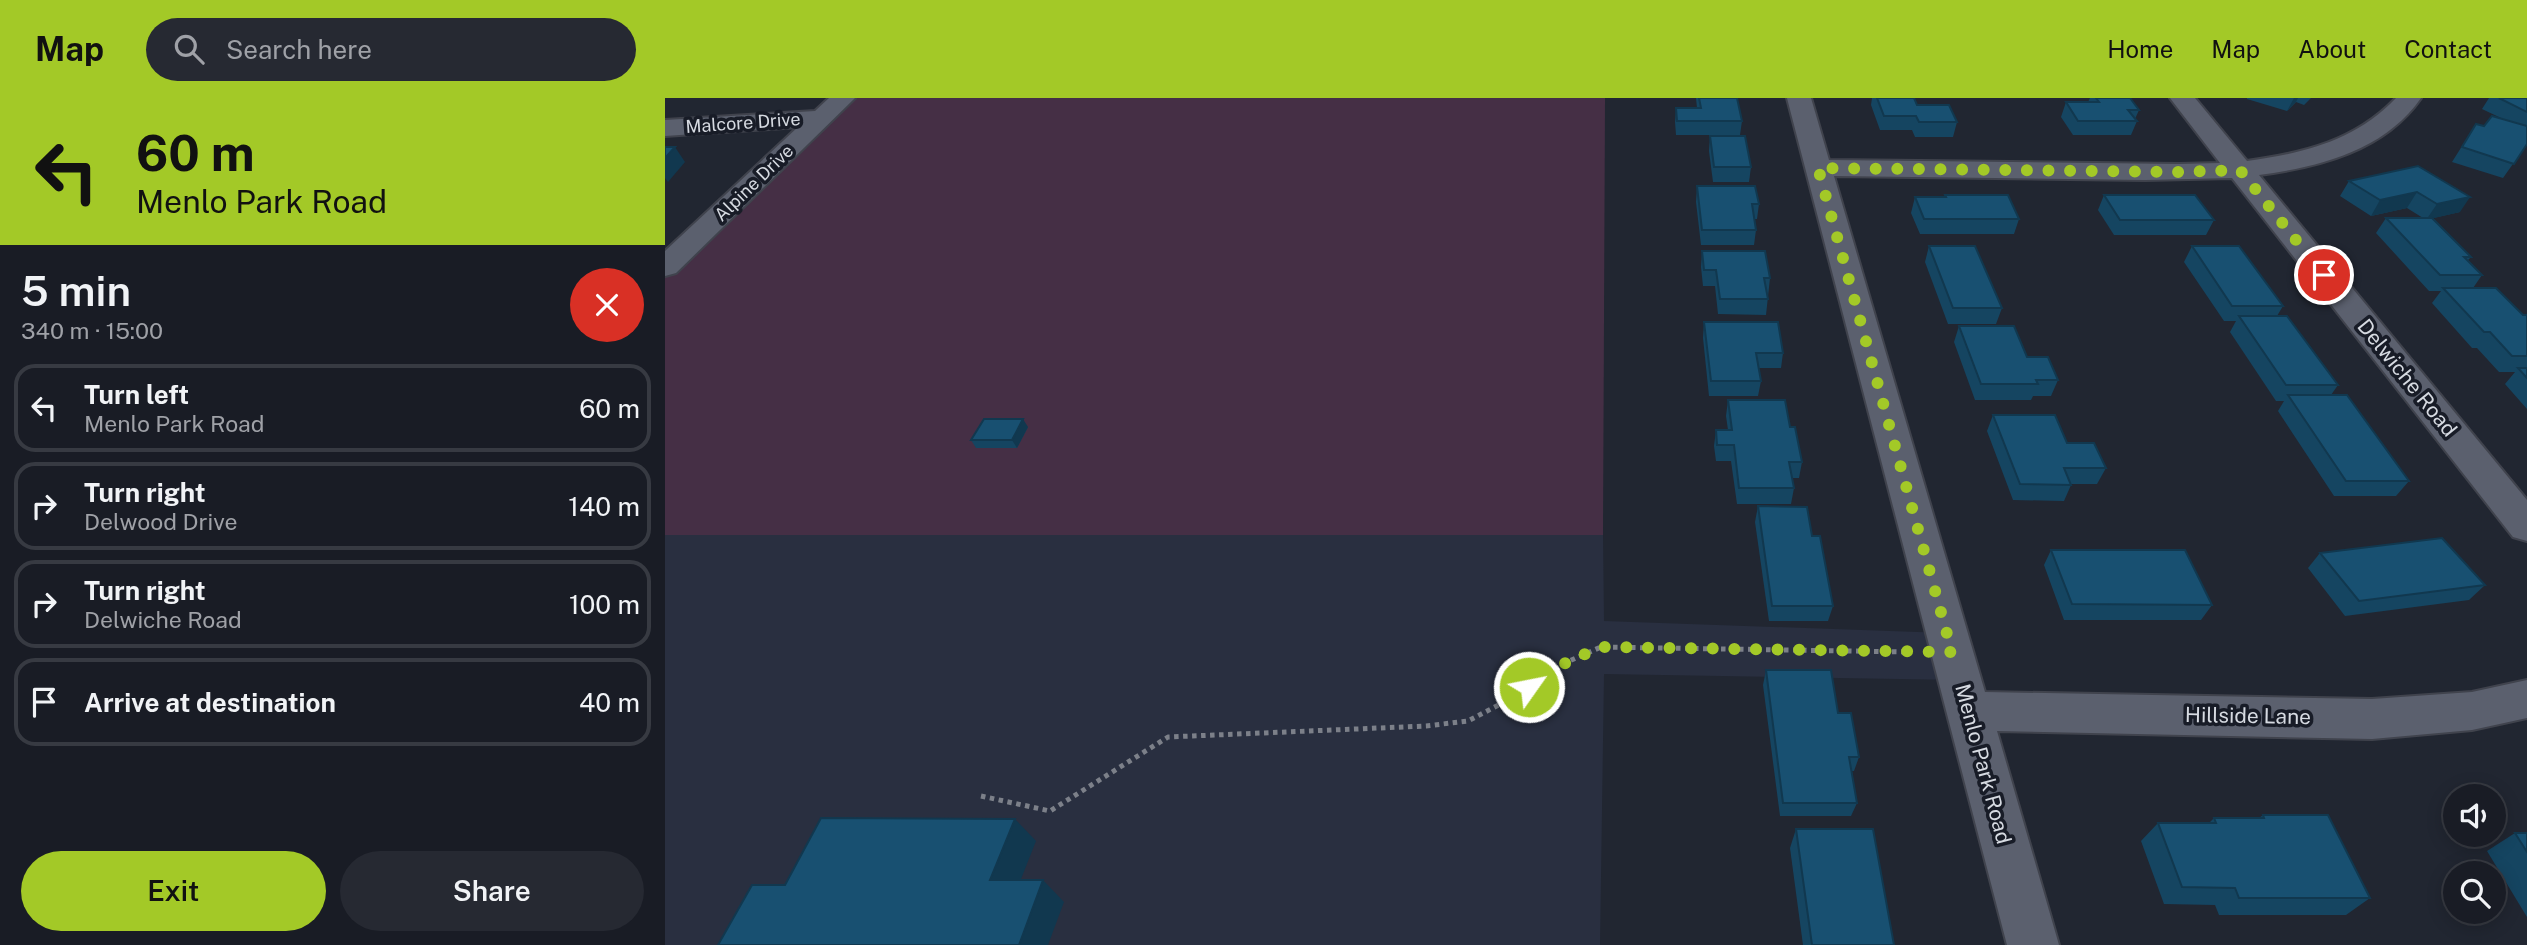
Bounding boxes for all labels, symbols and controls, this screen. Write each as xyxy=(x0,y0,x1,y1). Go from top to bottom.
search box xyxy=(146,18,636,81)
text: Map xyxy=(35,30,104,68)
icon: search xyxy=(170,30,208,68)
text: Search here xyxy=(226,34,372,65)
text: Home xyxy=(2107,35,2173,63)
text: Map xyxy=(2211,35,2260,63)
text: About xyxy=(2298,35,2366,63)
text: Contact xyxy=(2404,35,2492,63)
street label: Malcore Drive xyxy=(685,108,801,137)
text: 60 m xyxy=(136,124,255,182)
icon: left xyxy=(21,126,112,217)
street label: Alpine Drive xyxy=(710,140,797,225)
text: Menlo Park Road xyxy=(136,183,387,220)
pin xyxy=(2294,245,2354,305)
icon: arrive xyxy=(2305,256,2343,294)
text: 5 min xyxy=(21,266,131,315)
button: close xyxy=(570,268,644,342)
street label: Delwiche Road xyxy=(2352,314,2462,441)
text: 340 m · 15:00 xyxy=(21,317,163,344)
text: Turn left xyxy=(84,379,189,410)
icon: left xyxy=(25,389,63,427)
text: 60 m xyxy=(579,393,640,424)
text: Menlo Park Road xyxy=(84,410,264,437)
text: Turn right xyxy=(84,477,206,508)
icon: right xyxy=(25,487,63,525)
text: 140 m xyxy=(568,491,640,522)
text: Delwood Drive xyxy=(84,508,238,535)
text: Turn right xyxy=(84,575,206,606)
icon: right xyxy=(25,585,63,623)
text: 100 m xyxy=(569,589,640,620)
text: Delwiche Road xyxy=(84,606,242,633)
position arrow xyxy=(1492,650,1566,724)
street label: Menlo Park Road xyxy=(1950,681,2017,847)
icon: arrive xyxy=(25,683,63,721)
text: Arrive at destination xyxy=(84,687,336,718)
text: 40 m xyxy=(579,687,640,718)
street label: Hillside Lane xyxy=(2185,702,2311,729)
map controls xyxy=(2443,784,2506,924)
button: sound xyxy=(2443,784,2506,847)
button: Exit xyxy=(21,851,326,931)
button: Share xyxy=(340,851,644,931)
button: search xyxy=(2443,861,2506,924)

